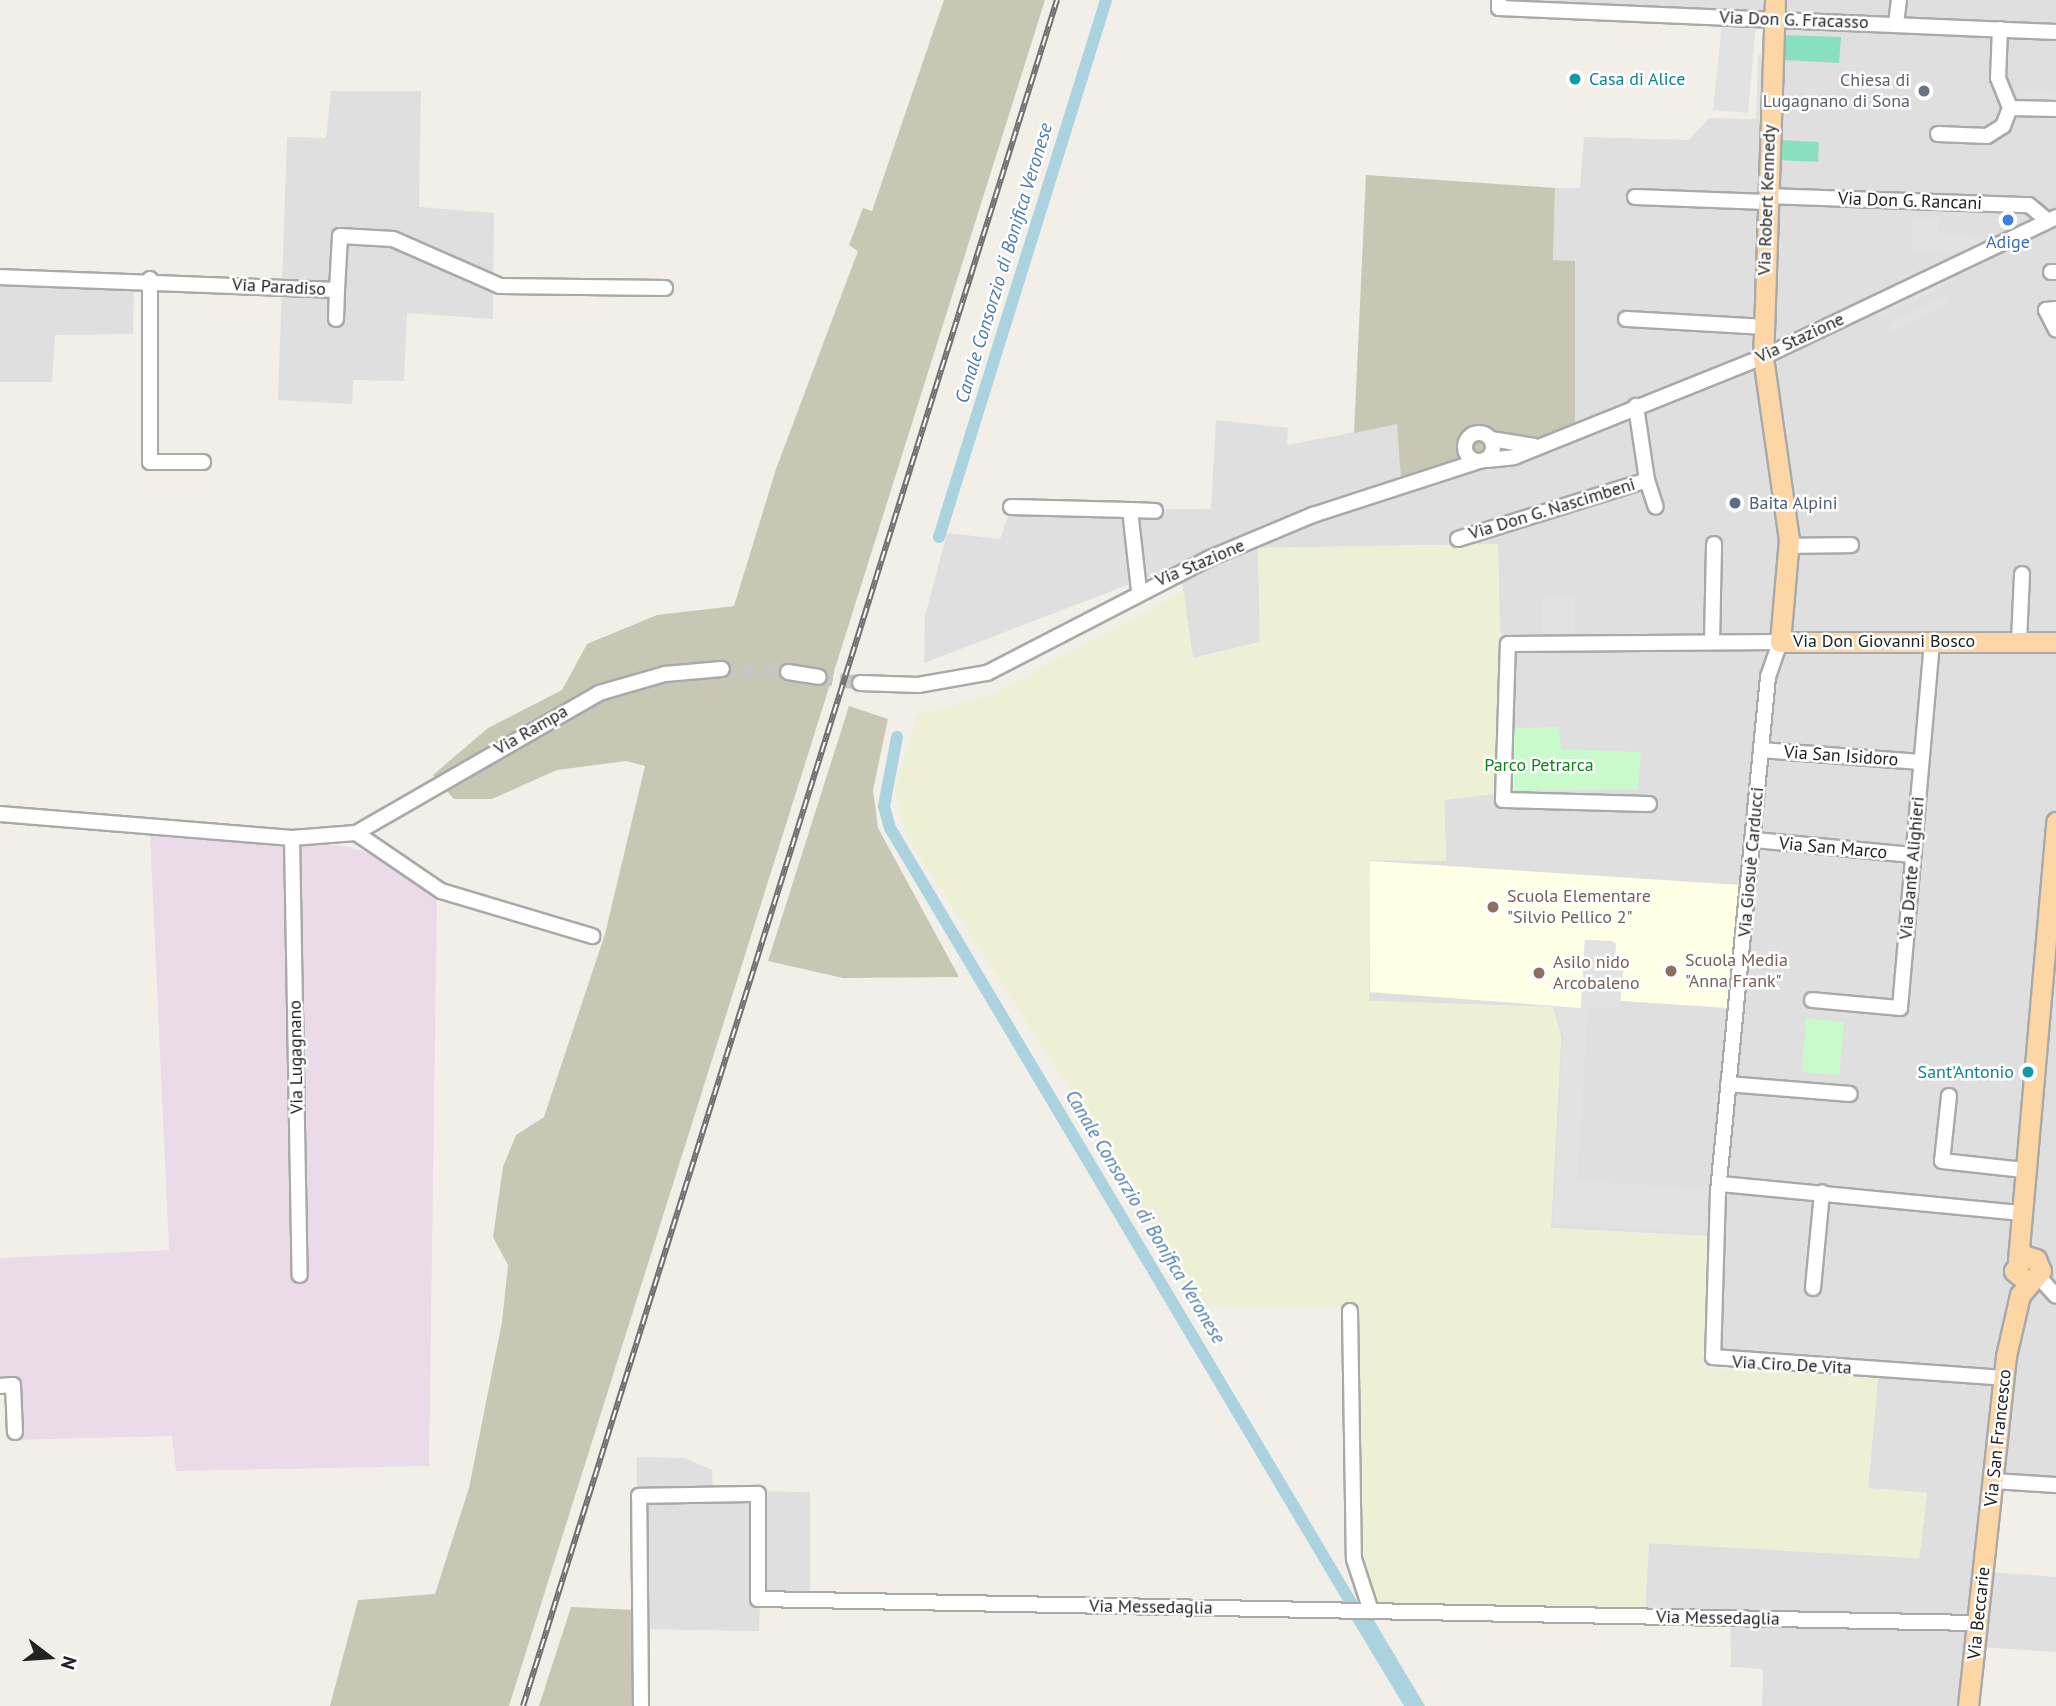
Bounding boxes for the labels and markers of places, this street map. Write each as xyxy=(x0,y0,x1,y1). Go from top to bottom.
place label: Casa di Alice xyxy=(1589,68,1686,90)
place label: Chiesa di Lugagnano di Sona xyxy=(1763,70,1910,112)
marker: Casa di Alice xyxy=(1567,71,1583,87)
marker: Chiesa di Lugagnano di Sona xyxy=(1916,83,1932,99)
marker: Adige xyxy=(2000,212,2016,228)
place label: Adige xyxy=(1986,231,2030,253)
place label: Baita Alpini xyxy=(1749,492,1838,514)
marker: Baita Alpini xyxy=(1727,495,1743,511)
place label: Scuola Elementare "Silvio Pellico 2" xyxy=(1507,886,1651,928)
marker: Scuola Elementare "Silvio Pellico 2" xyxy=(1485,899,1501,915)
place label: Scuola Media "Anna Frank" xyxy=(1685,950,1788,992)
place label: Asilo nido Arcobaleno xyxy=(1553,952,1640,995)
marker: Scuola Media "Anna Frank" xyxy=(1663,963,1679,979)
marker: Asilo nido Arcobaleno xyxy=(1531,965,1547,981)
place label: Sant'Antonio xyxy=(1918,1061,2014,1083)
marker: Sant'Antonio xyxy=(2020,1064,2036,1080)

